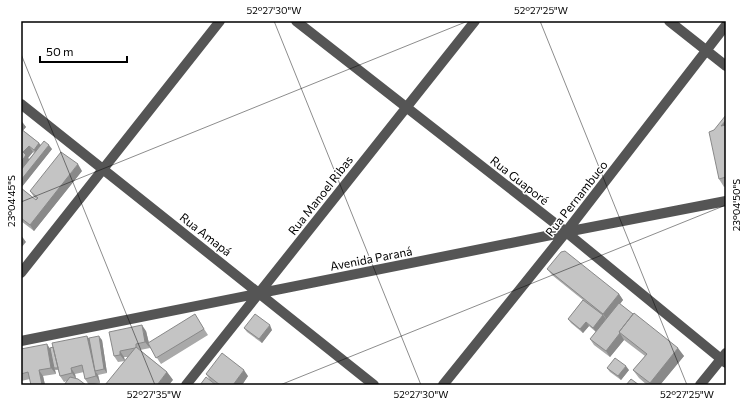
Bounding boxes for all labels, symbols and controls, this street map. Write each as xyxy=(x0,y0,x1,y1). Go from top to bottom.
text: 52°27'30"W xyxy=(246,4,302,16)
text: 52°27'25"W xyxy=(514,4,568,16)
scale bar xyxy=(40,38,127,64)
text: 50 m xyxy=(46,44,74,58)
street label: Rua Manoel Ribas xyxy=(285,153,355,237)
street label: Rua Guaporé xyxy=(488,153,552,207)
street label: Rua Pernambuco xyxy=(542,157,610,239)
text: 23°04'45"S xyxy=(5,175,17,227)
text: 23°04'50"S xyxy=(730,179,742,231)
street label: Rua Amapá xyxy=(177,210,235,258)
street label: Avenida Paraná xyxy=(329,243,413,273)
text: 52°27'35"W xyxy=(127,388,181,400)
text: 52°27'30"W xyxy=(393,388,449,400)
text: 52°27'25"W xyxy=(660,388,714,400)

